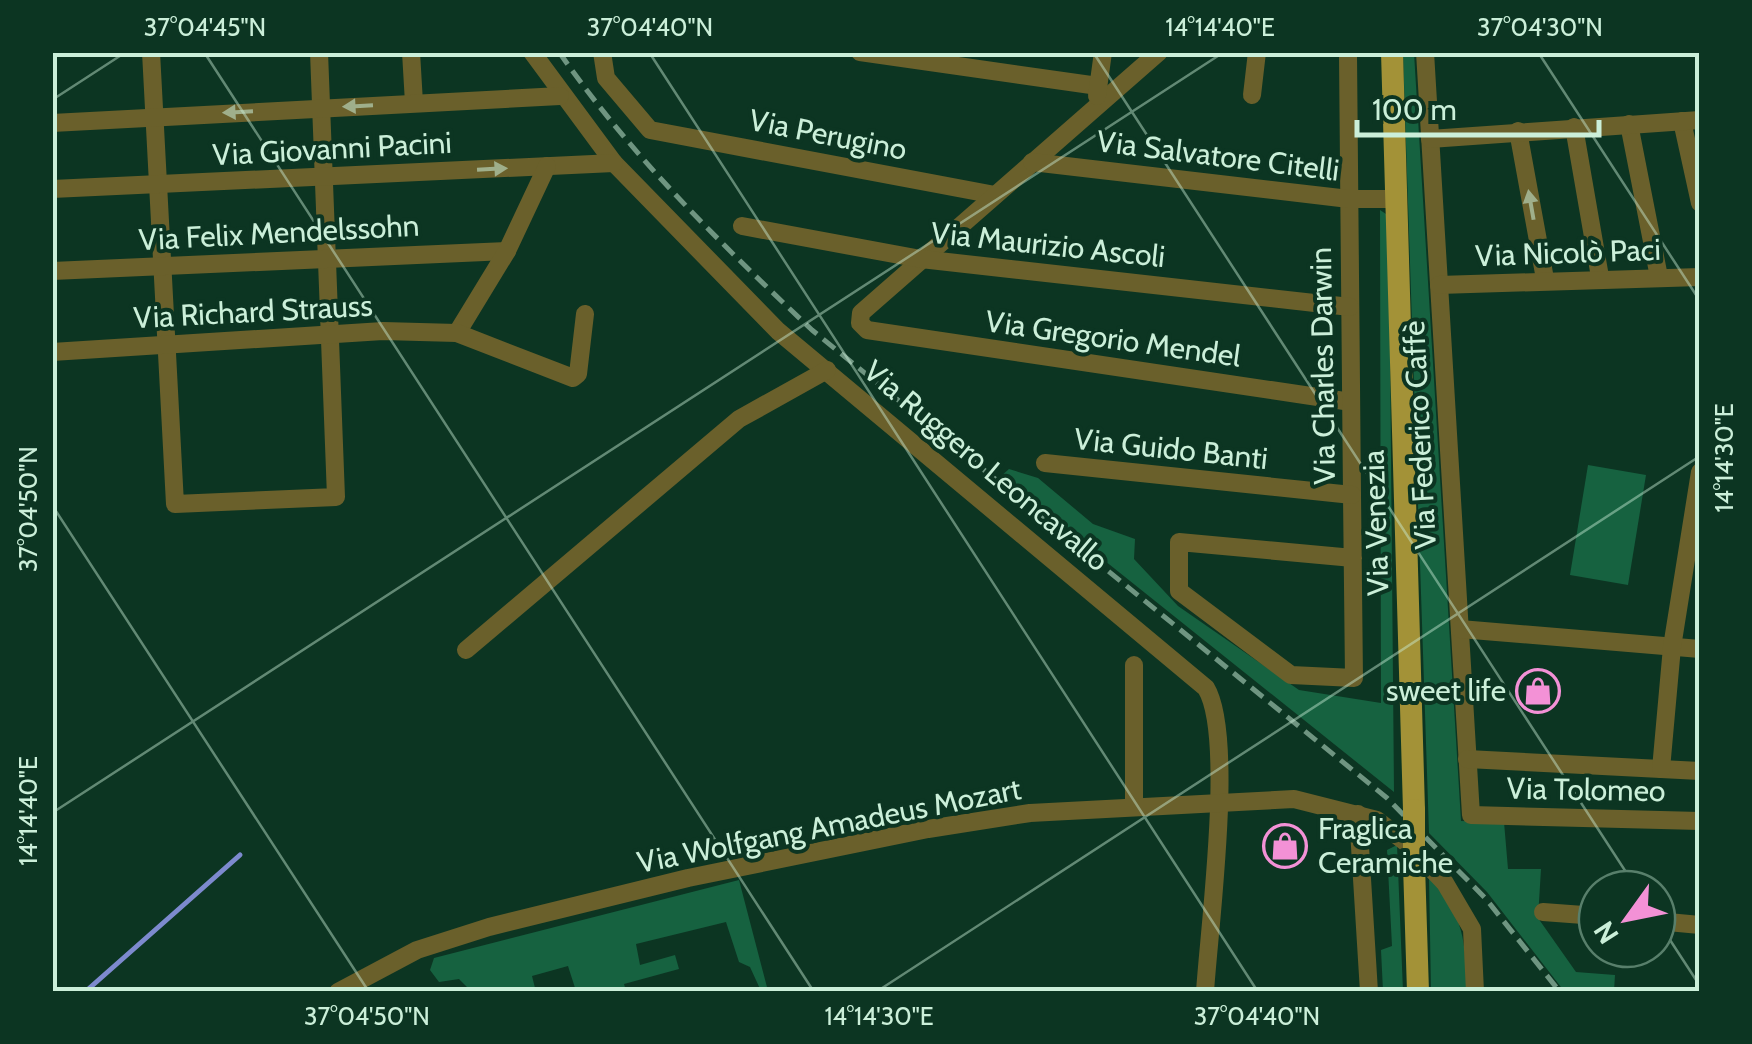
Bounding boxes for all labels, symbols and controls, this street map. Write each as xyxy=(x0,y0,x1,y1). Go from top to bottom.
text: 37°04'45"N xyxy=(144,12,266,42)
text: 37°04'40"N xyxy=(587,12,713,42)
text: 14°14'40"E xyxy=(1165,12,1275,42)
text: 37°04'30"N xyxy=(1477,12,1603,42)
scale bar xyxy=(1357,75,1600,137)
text: 100 m xyxy=(1372,91,1457,128)
one-way arrow xyxy=(342,98,374,114)
street label: Via Perugino xyxy=(746,101,910,168)
one-way arrow xyxy=(222,104,254,120)
street label: Via Salvatore Citelli xyxy=(1095,122,1341,189)
street label: Via Giovanni Pacini xyxy=(211,124,453,173)
one-way arrow xyxy=(476,161,508,177)
one-way arrow xyxy=(1523,189,1539,220)
street label: Via Felix Mendelssohn xyxy=(138,207,420,258)
street label: Via Maurizio Ascoli xyxy=(929,214,1167,275)
street label: Via Nicolò Paci xyxy=(1475,231,1661,274)
street label: Via Charles Darwin xyxy=(1302,247,1343,485)
street label: Via Richard Strauss xyxy=(132,287,374,336)
street label: Via Gregorio Mendel xyxy=(983,302,1243,375)
street label: Via Federico Caffè xyxy=(1395,320,1444,550)
street label: Via Ruggero Leoncavallo xyxy=(856,352,1116,579)
text: 14°14'30"E xyxy=(1709,403,1739,513)
street label: Via Guido Banti xyxy=(1072,420,1270,477)
text: 37°04'50"N xyxy=(13,446,43,572)
street label: Via Venezia xyxy=(1354,449,1397,597)
shop icon: sweet life xyxy=(1515,668,1561,714)
place label: sweet life xyxy=(1386,672,1506,709)
text: 14°14'40"E xyxy=(13,756,43,866)
street label: Via Wolfgang Amadeus Mozart xyxy=(634,770,1024,881)
street label: Via Tolomeo xyxy=(1506,770,1666,809)
place label: Fraglica Ceramiche xyxy=(1318,810,1453,881)
shop icon: Fraglica Ceramiche xyxy=(1262,823,1308,869)
north arrow xyxy=(1577,869,1677,969)
text: N xyxy=(1586,915,1626,950)
text: 37°04'50"N xyxy=(304,1001,430,1031)
text: 14°14'30"E xyxy=(824,1001,934,1031)
text: 37°04'40"N xyxy=(1194,1001,1320,1031)

